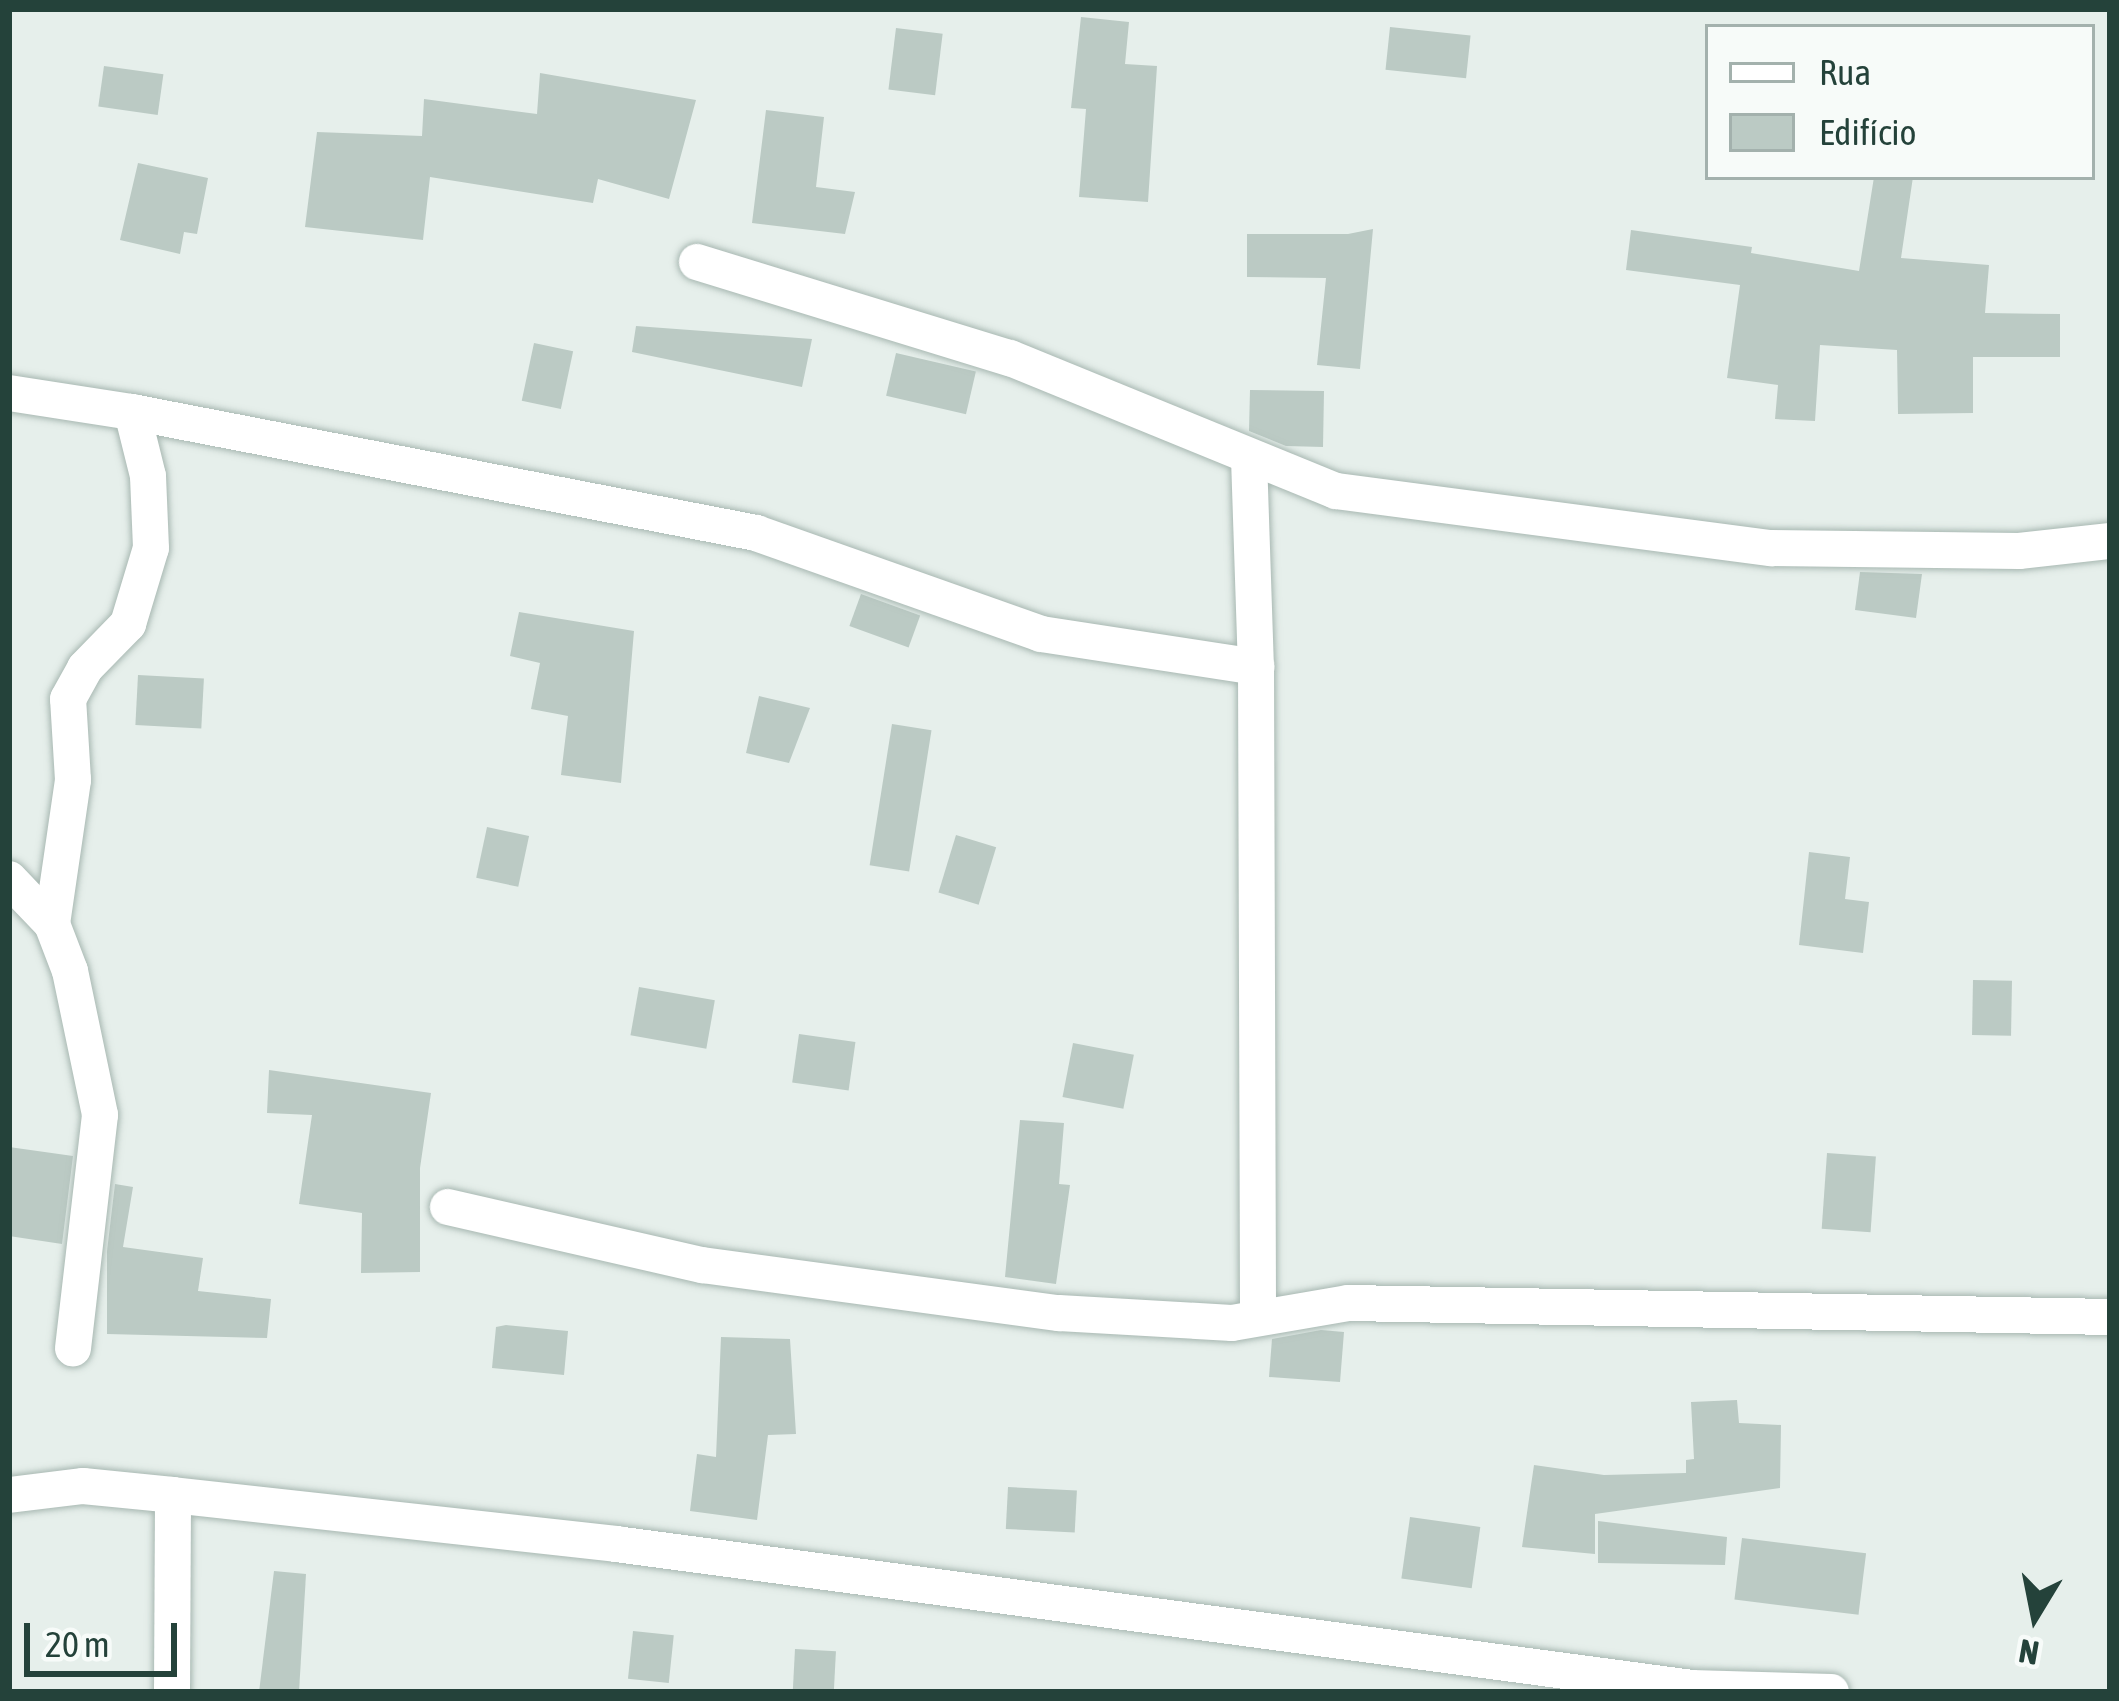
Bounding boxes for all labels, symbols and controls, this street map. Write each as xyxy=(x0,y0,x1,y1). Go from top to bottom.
legend xyxy=(1705,24,2095,180)
text: Rua xyxy=(1819,51,1871,93)
text: Edifício xyxy=(1819,111,1916,153)
north arrow xyxy=(1975,1557,2095,1677)
scale bar xyxy=(30,1599,183,1673)
text: 20 m xyxy=(45,1623,110,1665)
text: N xyxy=(2016,1632,2042,1673)

